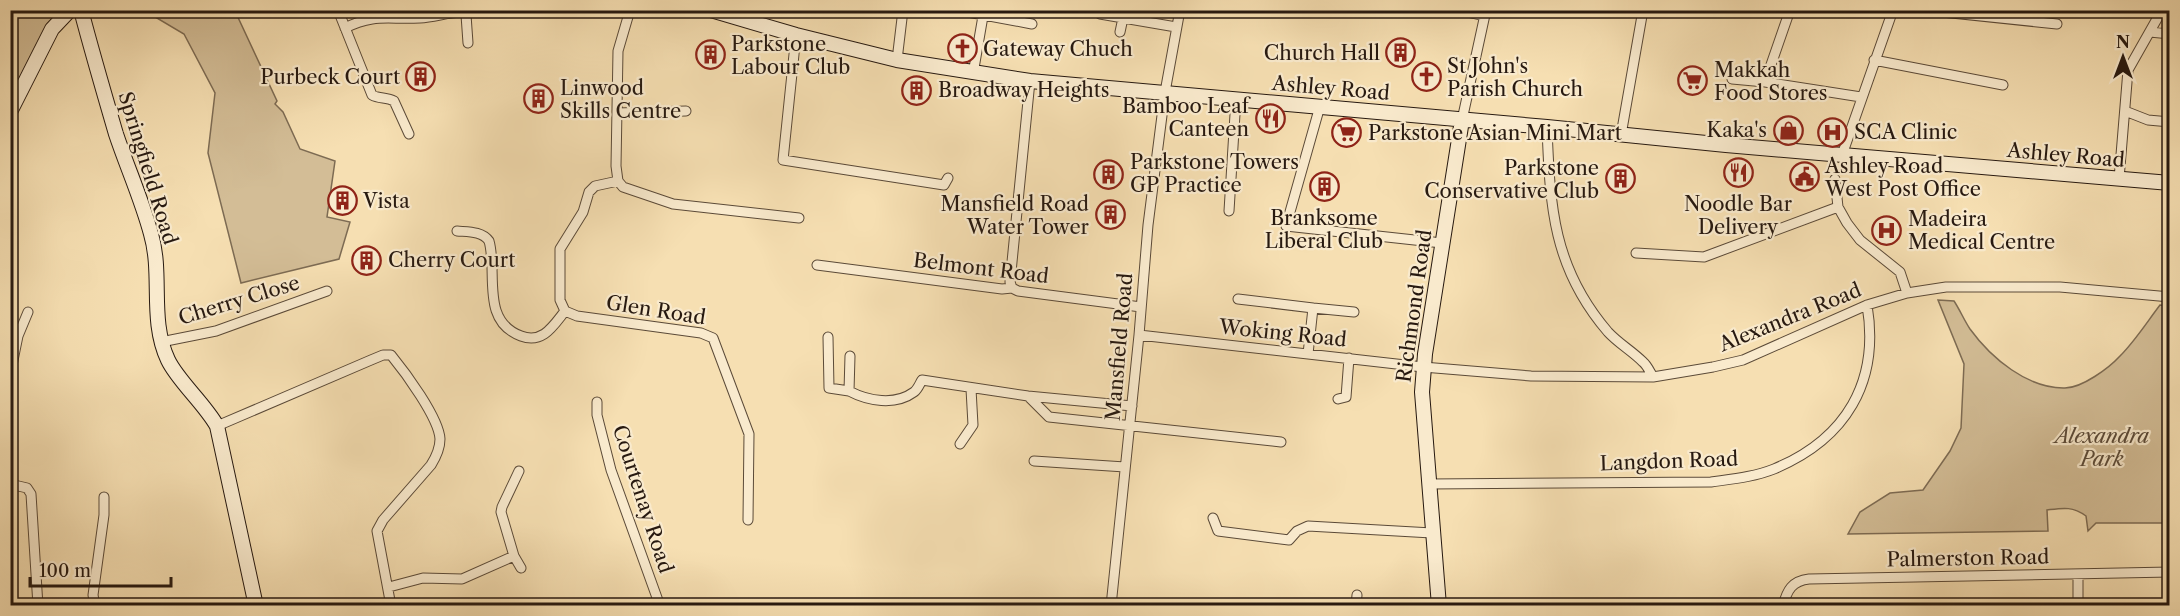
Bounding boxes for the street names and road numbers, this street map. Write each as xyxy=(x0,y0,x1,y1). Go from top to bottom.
street label: Ashley Road xyxy=(1270,71,1391,105)
street label: Springfield Road xyxy=(113,89,183,247)
street label: Ashley Road xyxy=(2005,138,2126,172)
street label: Richmond Road xyxy=(1391,228,1437,384)
street label: Belmont Road xyxy=(912,248,1050,288)
street label: Cherry Close xyxy=(176,270,302,330)
street label: Mansfield Road xyxy=(1101,272,1137,422)
street label: Alexandra Road xyxy=(1714,277,1865,357)
street label: Glen Road xyxy=(604,290,708,330)
street label: Woking Road xyxy=(1217,314,1348,352)
street label: Courtenay Road xyxy=(608,422,678,576)
street label: Langdon Road xyxy=(1599,447,1739,475)
street label: Palmerston Road xyxy=(1886,545,2050,571)

